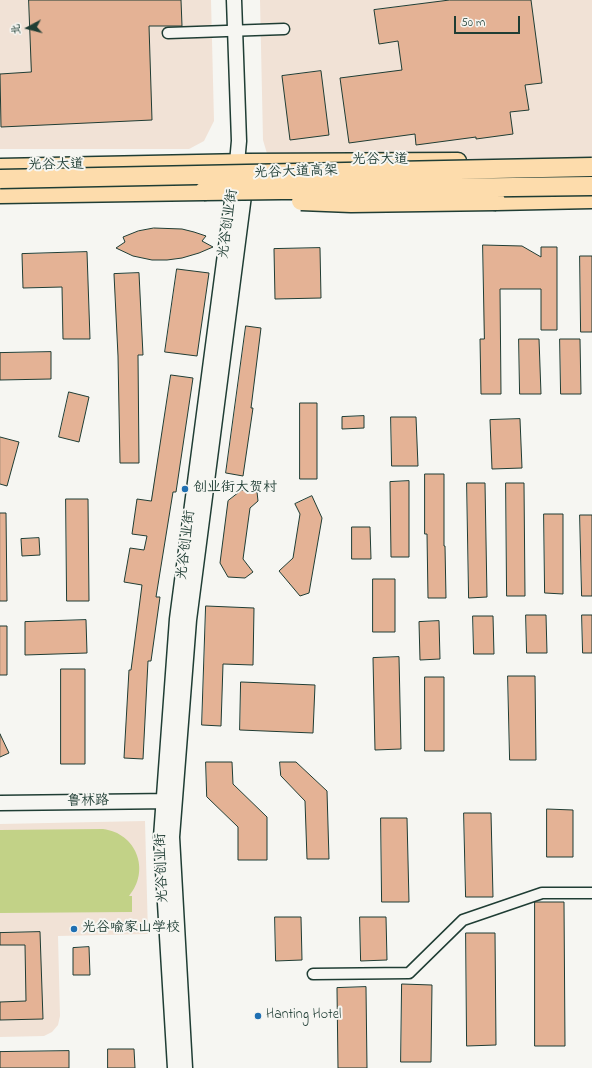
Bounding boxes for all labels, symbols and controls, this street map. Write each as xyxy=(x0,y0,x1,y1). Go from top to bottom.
north arrow xyxy=(8,8,48,48)
scale bar xyxy=(456,8,522,34)
text: 50 m xyxy=(461,14,485,32)
text: 北 xyxy=(7,23,25,36)
street label: 光谷大道 xyxy=(352,153,408,169)
street label: 光谷大道 xyxy=(28,157,84,175)
street label: 光谷大道高架 xyxy=(254,163,338,183)
street label: 光谷创业街 xyxy=(216,188,242,260)
place label: 创业街大贺村 xyxy=(193,481,277,497)
marker: 创业街大贺村 xyxy=(180,484,190,494)
street label: 光谷创业街 xyxy=(174,509,200,581)
street label: 鲁林路 xyxy=(67,793,109,811)
street label: 光谷创业街 xyxy=(153,833,173,903)
place label: 光谷喻家山学校 xyxy=(82,921,180,937)
marker: 光谷喻家山学校 xyxy=(69,924,79,934)
place label: Hanting Hotel xyxy=(266,1008,341,1024)
marker: Hanting Hotel xyxy=(253,1011,263,1021)

